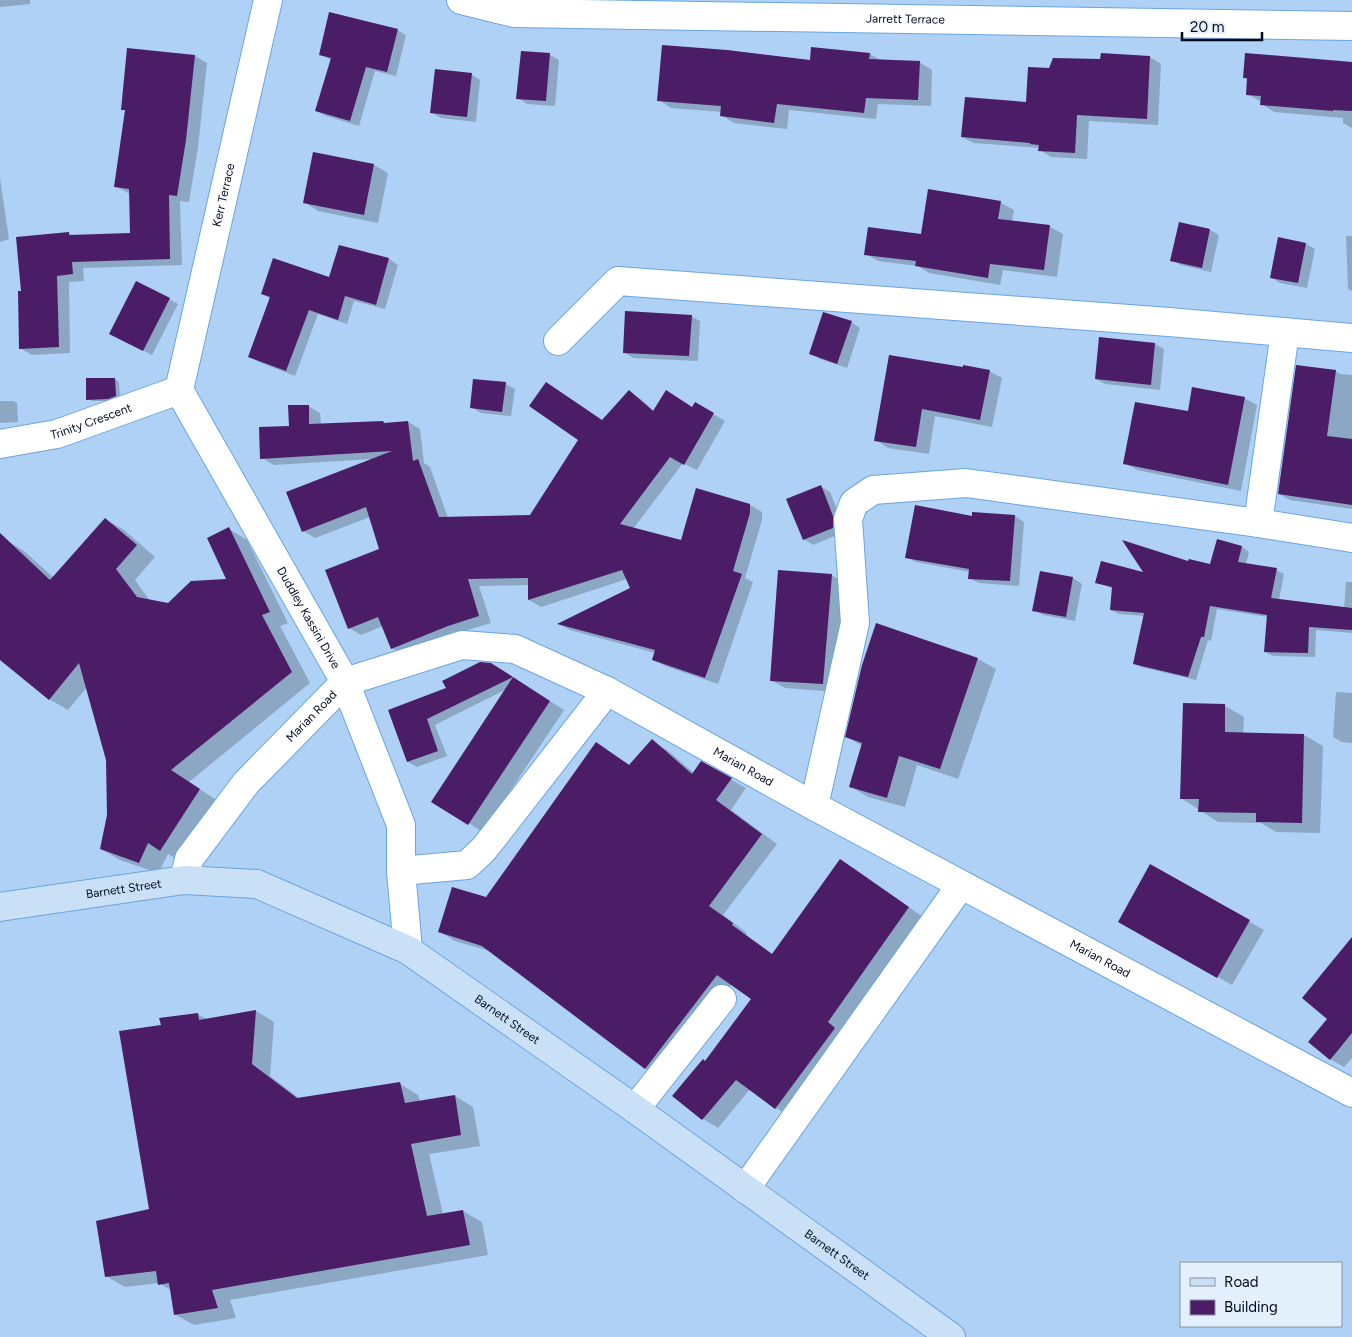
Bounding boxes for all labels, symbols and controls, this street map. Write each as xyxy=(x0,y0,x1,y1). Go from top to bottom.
scale bar xyxy=(1182,10,1262,42)
street label: Jarrett Terrace xyxy=(866,11,945,27)
text: 20 m xyxy=(1190,18,1224,36)
street label: Kerr Terrace xyxy=(209,162,238,228)
street label: Trinity Crescent xyxy=(49,401,134,442)
street label: Duddley Kassini Drive xyxy=(274,564,343,672)
street label: Marian Road xyxy=(283,688,340,745)
street label: Marian Road xyxy=(711,744,776,789)
street label: Barnett Street xyxy=(85,876,163,901)
street label: Marian Road xyxy=(1067,937,1133,980)
street label: Barnett Street xyxy=(472,992,543,1047)
street label: Barnett Street xyxy=(802,1227,872,1283)
legend xyxy=(1180,1262,1342,1327)
text: Road xyxy=(1224,1273,1259,1291)
text: Building xyxy=(1224,1298,1278,1316)

